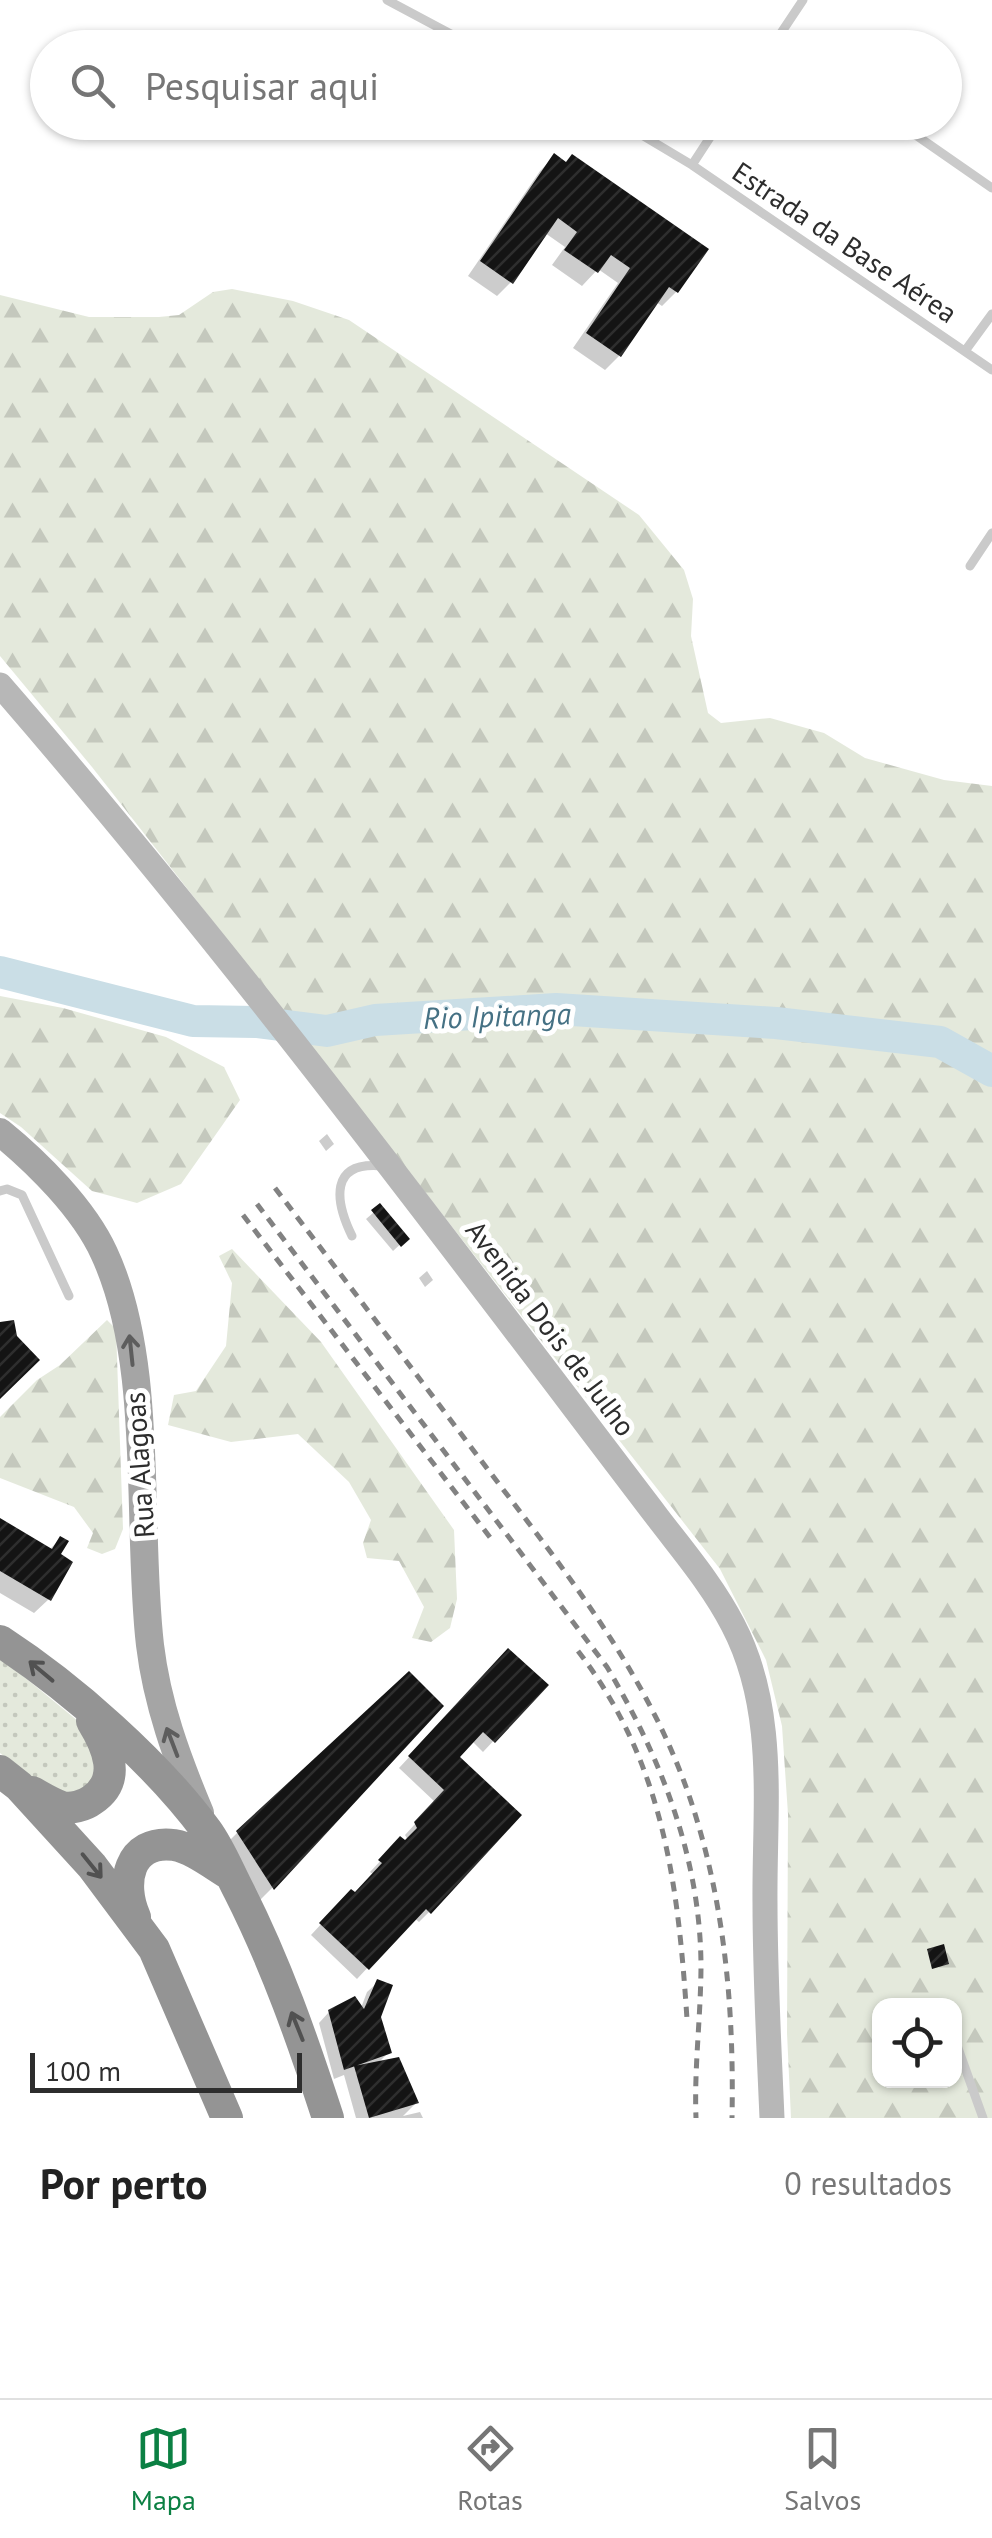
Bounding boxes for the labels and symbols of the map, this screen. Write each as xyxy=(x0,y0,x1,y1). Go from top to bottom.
street label: Estrada da Base Aérea xyxy=(726,153,964,331)
water label: Rio Ipitanga xyxy=(422,993,572,1037)
street label: Avenida Dois de Julho xyxy=(458,1213,644,1443)
one-way arrow xyxy=(121,1335,140,1367)
street label: Rua Alagoas xyxy=(115,1391,163,1539)
one-way arrow xyxy=(29,1660,55,1682)
one-way arrow xyxy=(162,1727,180,1758)
one-way arrow xyxy=(80,1853,102,1879)
one-way arrow xyxy=(287,2011,305,2041)
scale bar xyxy=(30,2048,302,2092)

